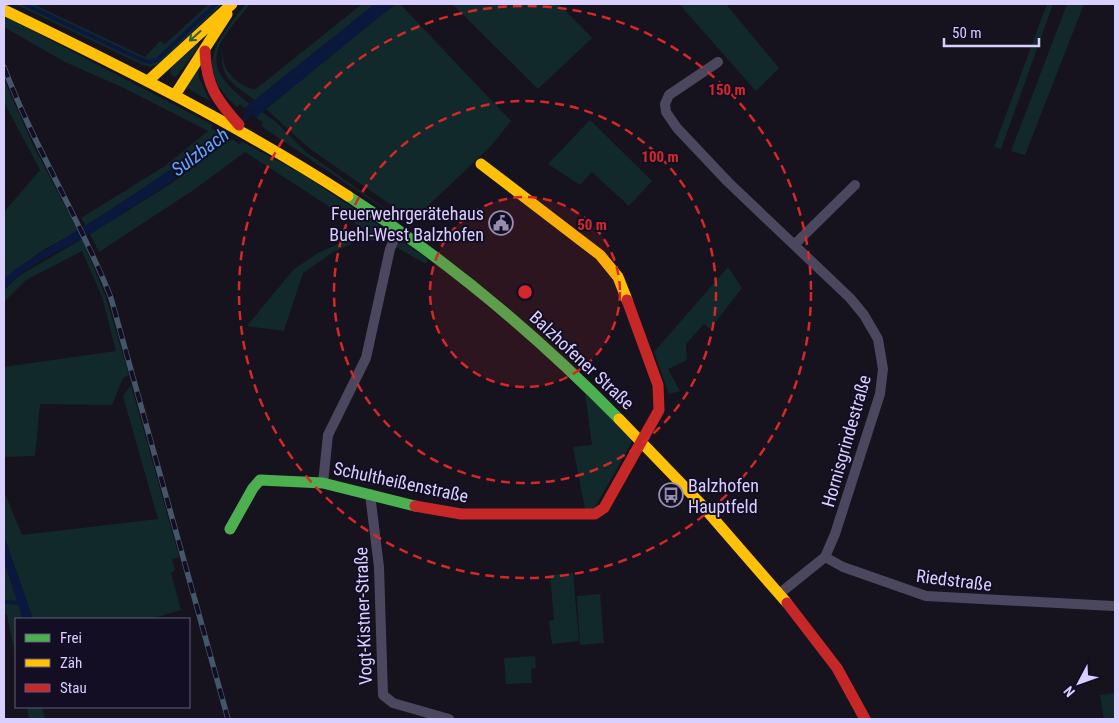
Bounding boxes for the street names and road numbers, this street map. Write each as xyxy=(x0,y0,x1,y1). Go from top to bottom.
street label: Balzhofener Straße xyxy=(525,306,639,414)
street label: Hornisgrindestraße xyxy=(817,373,875,509)
street label: Schultheißenstraße xyxy=(332,457,470,507)
street label: Vogt-Kistner-Straße xyxy=(350,547,376,685)
street label: Riedstraße xyxy=(915,565,993,595)

